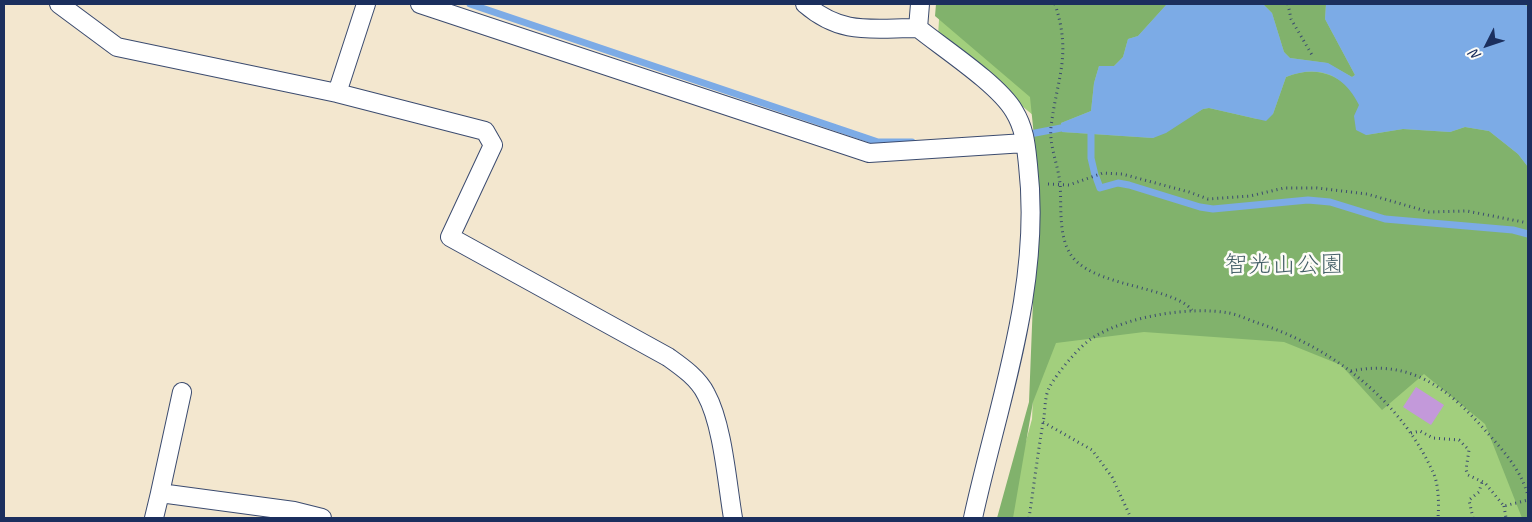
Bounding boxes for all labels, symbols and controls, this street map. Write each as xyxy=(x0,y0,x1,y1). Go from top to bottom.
north arrow xyxy=(1462,20,1512,70)
text: N xyxy=(1466,46,1485,64)
park label: 智光山公園 xyxy=(1224,252,1344,280)

